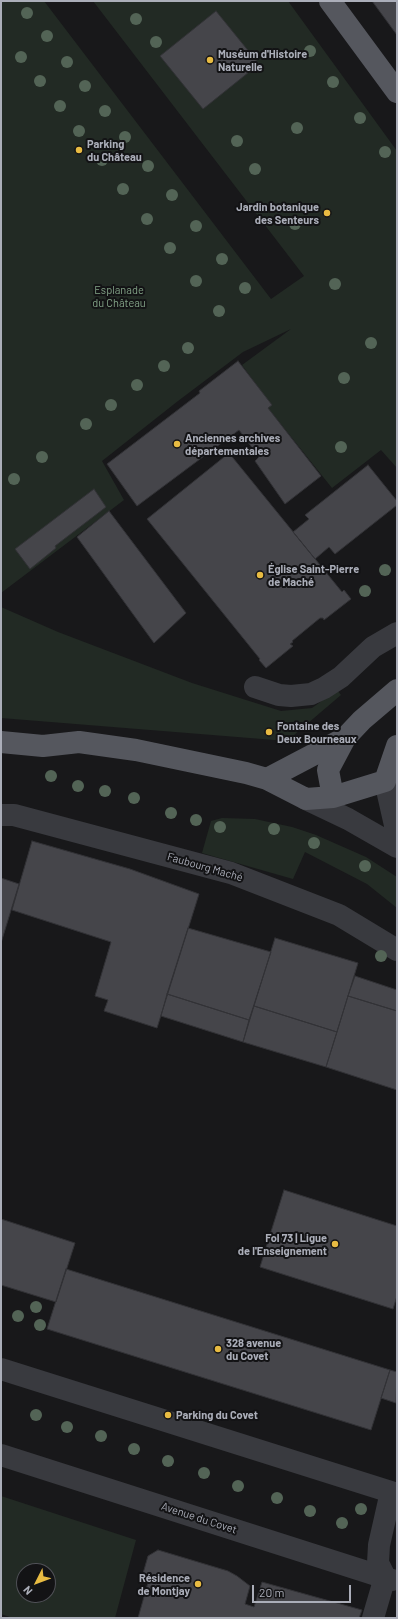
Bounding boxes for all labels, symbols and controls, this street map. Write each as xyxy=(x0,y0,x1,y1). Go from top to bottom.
place label: Muséum d'Histoire Naturelle xyxy=(218,47,307,73)
marker: Muséum d'Histoire Naturelle xyxy=(205,55,215,65)
place label: Parking du Château xyxy=(87,137,142,163)
marker: Parking du Château xyxy=(74,145,84,155)
place label: Jardin botanique des Senteurs xyxy=(236,200,319,226)
marker: Jardin botanique des Senteurs xyxy=(322,208,332,218)
park label: Esplanade du Château xyxy=(92,283,146,309)
place label: Anciennes archives départementales xyxy=(185,431,280,457)
marker: Anciennes archives départementales xyxy=(172,439,182,449)
place label: Église Saint-Pierre de Maché xyxy=(268,562,359,588)
marker: Église Saint-Pierre de Maché xyxy=(255,570,265,580)
place label: Fontaine des Deux Bourneaux xyxy=(277,719,357,745)
marker: Fontaine des Deux Bourneaux xyxy=(264,727,274,737)
street label: Faubourg Maché xyxy=(166,850,244,884)
place label: Fol 73 | Ligue de l'Enseignement xyxy=(238,1231,327,1257)
marker: Fol 73 | Ligue de l'Enseignement xyxy=(330,1239,340,1249)
place label: 328 avenue du Covet xyxy=(226,1336,281,1362)
marker: 328 avenue du Covet xyxy=(213,1344,223,1354)
place label: Parking du Covet xyxy=(176,1408,258,1422)
marker: Parking du Covet xyxy=(163,1410,173,1420)
street label: Avenue du Covet xyxy=(160,1500,238,1536)
north arrow xyxy=(16,1563,56,1603)
place label: Résidence de Montjay xyxy=(137,1571,190,1597)
scale bar xyxy=(254,1577,353,1603)
marker: Résidence de Montjay xyxy=(193,1579,203,1589)
text: N xyxy=(20,1584,35,1598)
text: 20 m xyxy=(259,1585,285,1599)

